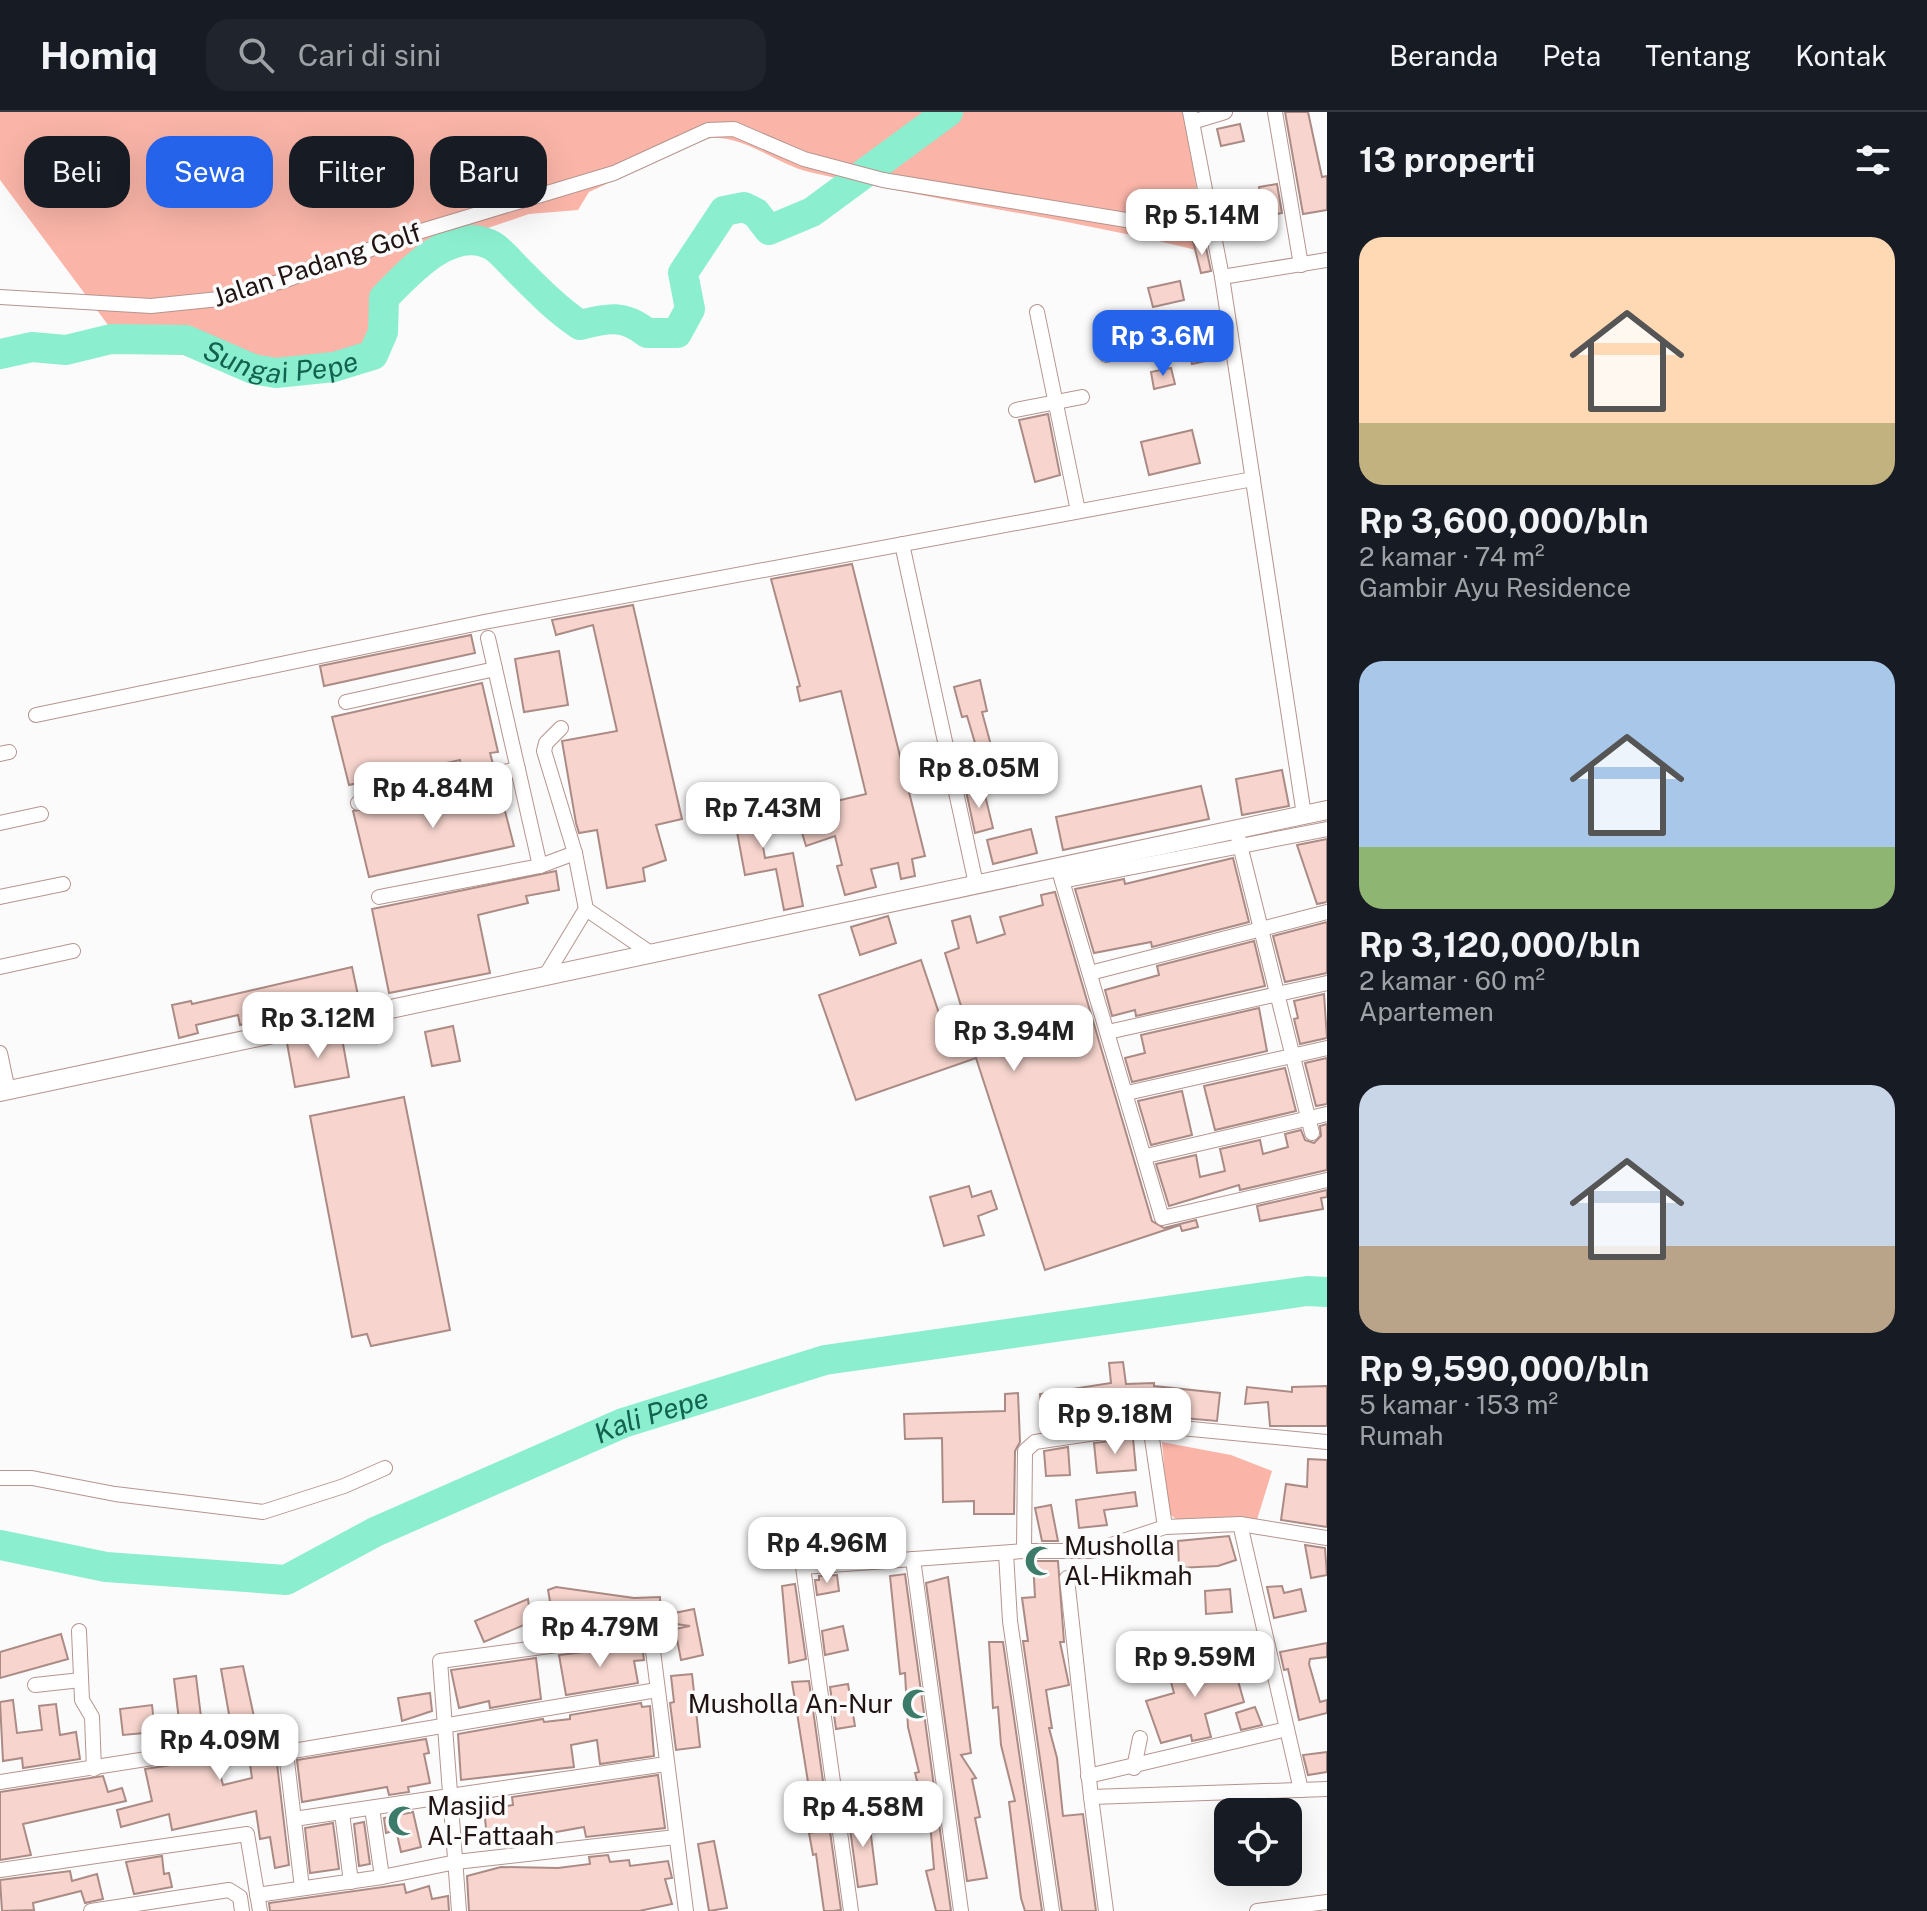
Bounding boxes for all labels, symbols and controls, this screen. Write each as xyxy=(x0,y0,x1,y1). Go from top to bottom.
search box xyxy=(206,19,766,91)
text: Homiq xyxy=(40,33,158,78)
icon: search xyxy=(234,33,278,77)
text: Cari di sini xyxy=(298,37,441,73)
text: Beranda xyxy=(1389,39,1498,72)
text: Peta xyxy=(1542,39,1601,72)
text: Tentang xyxy=(1645,39,1751,72)
text: Kontak xyxy=(1795,39,1887,72)
chip: Beli xyxy=(24,136,130,208)
chip: Sewa xyxy=(146,136,273,208)
chip: Filter xyxy=(289,136,414,208)
chip: Baru xyxy=(430,136,547,208)
icon: filters xyxy=(1851,138,1895,182)
text: 13 properti xyxy=(1359,140,1535,180)
pin: Rp 5.14M xyxy=(1119,189,1285,257)
text: Rp 5.14M xyxy=(1144,199,1260,230)
street label: Jalan Padang Golf xyxy=(209,216,425,313)
icon: home xyxy=(1555,289,1699,433)
pin: Rp 3.6M xyxy=(1089,310,1237,378)
text: Rp 3.6M xyxy=(1111,320,1215,351)
water label: Sungai Pepe xyxy=(199,333,362,390)
text: Rp 3,600,000/bln xyxy=(1359,501,1649,541)
text: 2 kamar · 74 m² xyxy=(1359,541,1545,572)
text: Gambir Ayu Residence xyxy=(1359,572,1631,603)
icon: home xyxy=(1555,713,1699,857)
pin: Rp 8.05M xyxy=(896,742,1062,810)
text: Rp 8.05M xyxy=(918,752,1040,783)
pin: Rp 4.84M xyxy=(350,762,516,830)
text: Rp 4.84M xyxy=(372,772,494,803)
pin: Rp 7.43M xyxy=(680,782,846,850)
text: Rp 7.43M xyxy=(704,792,822,823)
text: Rp 3,120,000/bln xyxy=(1359,925,1641,965)
text: 2 kamar · 60 m² xyxy=(1359,965,1545,996)
pin: Rp 3.12M xyxy=(235,992,401,1060)
text: Apartemen xyxy=(1359,996,1494,1027)
text: Rp 3.12M xyxy=(260,1002,376,1033)
pin: Rp 3.94M xyxy=(931,1005,1097,1073)
text: Rp 3.94M xyxy=(953,1015,1075,1046)
icon: home xyxy=(1555,1137,1699,1281)
text: Rp 9,590,000/bln xyxy=(1359,1349,1650,1389)
water label: Kali Pepe xyxy=(589,1380,712,1450)
pin: Rp 9.18M xyxy=(1032,1388,1198,1456)
text: 5 kamar · 153 m² xyxy=(1359,1389,1558,1420)
text: Rp 9.18M xyxy=(1057,1398,1173,1429)
text: Rumah xyxy=(1359,1420,1443,1451)
pin: Rp 4.96M xyxy=(744,1517,910,1585)
text: Rp 4.96M xyxy=(766,1527,888,1558)
place label: Musholla Al-Hikmah xyxy=(1064,1530,1193,1591)
mosque icon: Musholla Al-Hikmah xyxy=(1023,1544,1057,1578)
pin: Rp 4.79M xyxy=(517,1601,683,1669)
text: Rp 4.79M xyxy=(541,1611,659,1642)
pin: Rp 9.59M xyxy=(1112,1631,1278,1699)
text: Rp 9.59M xyxy=(1134,1641,1256,1672)
mosque icon: Musholla An-Nur xyxy=(900,1687,934,1721)
place label: Musholla An-Nur xyxy=(688,1688,893,1719)
pin: Rp 4.09M xyxy=(137,1714,303,1782)
text: Rp 4.09M xyxy=(159,1724,281,1755)
pin: Rp 4.58M xyxy=(780,1781,946,1849)
place label: Masjid Al-Fattaah xyxy=(427,1790,554,1851)
text: Rp 4.58M xyxy=(802,1791,924,1822)
map controls xyxy=(1214,1798,1302,1886)
button: locate xyxy=(1214,1798,1302,1886)
mosque icon: Masjid Al-Fattaah xyxy=(386,1804,420,1838)

